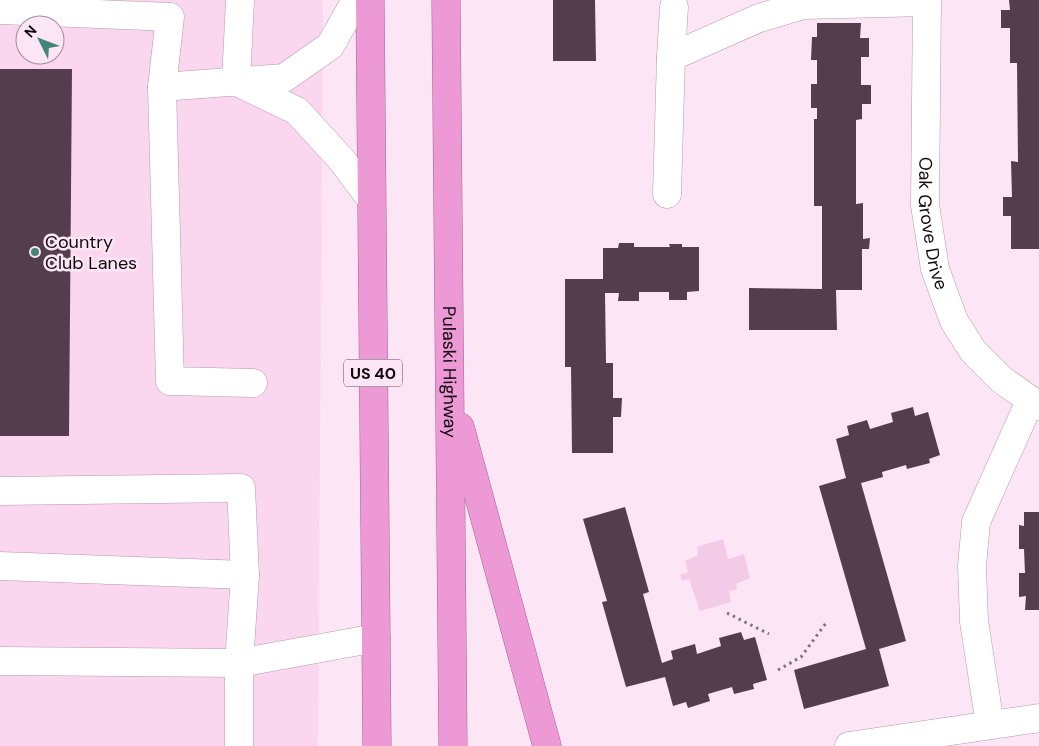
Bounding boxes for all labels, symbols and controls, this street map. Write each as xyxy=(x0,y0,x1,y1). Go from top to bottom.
north arrow xyxy=(15,15,65,65)
text: N xyxy=(20,21,40,41)
street label: Oak Grove Drive xyxy=(913,157,954,293)
place label: Country Club Lanes xyxy=(45,230,137,275)
marker: Country Club Lanes xyxy=(29,246,41,258)
street label: Pulaski Highway xyxy=(437,306,462,438)
road number: US 40 xyxy=(344,359,402,386)

